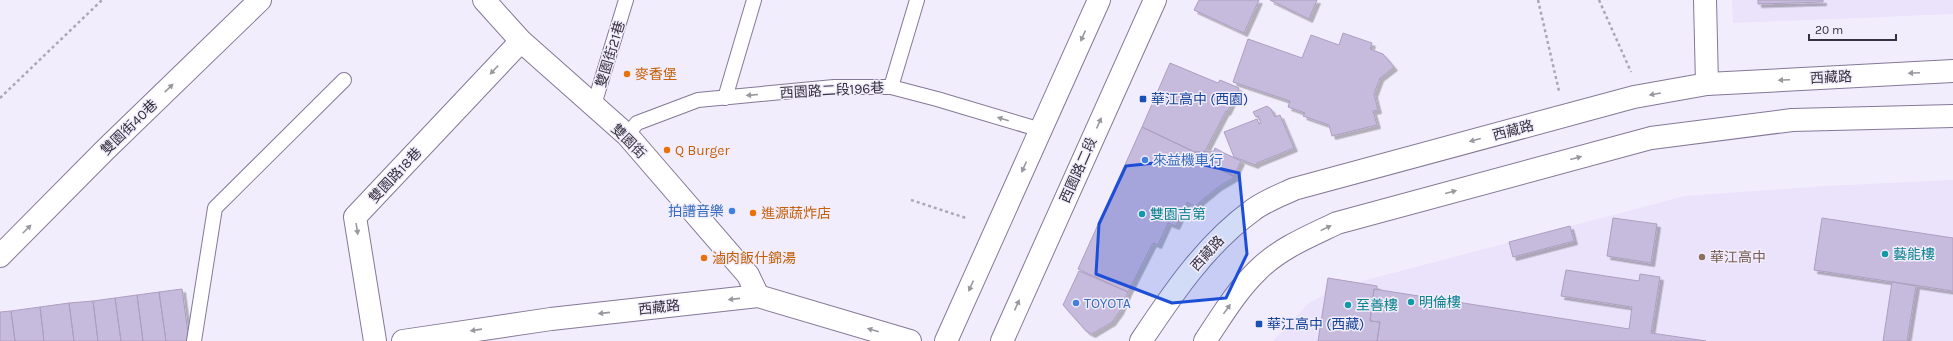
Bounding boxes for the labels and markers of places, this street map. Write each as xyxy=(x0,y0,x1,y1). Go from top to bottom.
place label: 麥香堡 xyxy=(635,66,677,83)
marker: 麥香堡 xyxy=(622,69,632,79)
place label: 華江高中 (西園) xyxy=(1151,91,1248,108)
marker: 華江高中 (西園) xyxy=(1138,94,1148,104)
place label: Q Burger xyxy=(675,142,731,159)
marker: Q Burger xyxy=(662,145,672,155)
place label: 來益機車行 xyxy=(1153,152,1223,169)
marker: 來益機車行 xyxy=(1140,155,1150,165)
place label: 拍譜音樂 xyxy=(668,203,724,220)
place label: 進源蔬炸店 xyxy=(761,205,831,222)
marker: 拍譜音樂 xyxy=(727,206,737,216)
place label: 雙園吉第 xyxy=(1150,206,1206,223)
marker: 進源蔬炸店 xyxy=(748,208,758,218)
marker: 雙園吉第 xyxy=(1137,209,1147,219)
place label: 藝能樓 xyxy=(1893,246,1935,263)
place label: 華江高中 xyxy=(1710,249,1766,266)
marker: 藝能樓 xyxy=(1880,249,1890,259)
place label: 滷肉飯什錦湯 xyxy=(712,250,796,267)
marker: 華江高中 xyxy=(1697,252,1707,262)
marker: 滷肉飯什錦湯 xyxy=(699,253,709,263)
place label: 明倫樓 xyxy=(1419,294,1461,311)
place label: TOYOTA xyxy=(1084,295,1131,312)
place label: 至善樓 xyxy=(1356,297,1398,314)
marker: 明倫樓 xyxy=(1406,297,1416,307)
marker: TOYOTA xyxy=(1071,298,1081,308)
marker: 至善樓 xyxy=(1343,300,1353,310)
place label: 華江高中 (西藏) xyxy=(1267,316,1364,333)
marker: 華江高中 (西藏) xyxy=(1254,319,1264,329)

